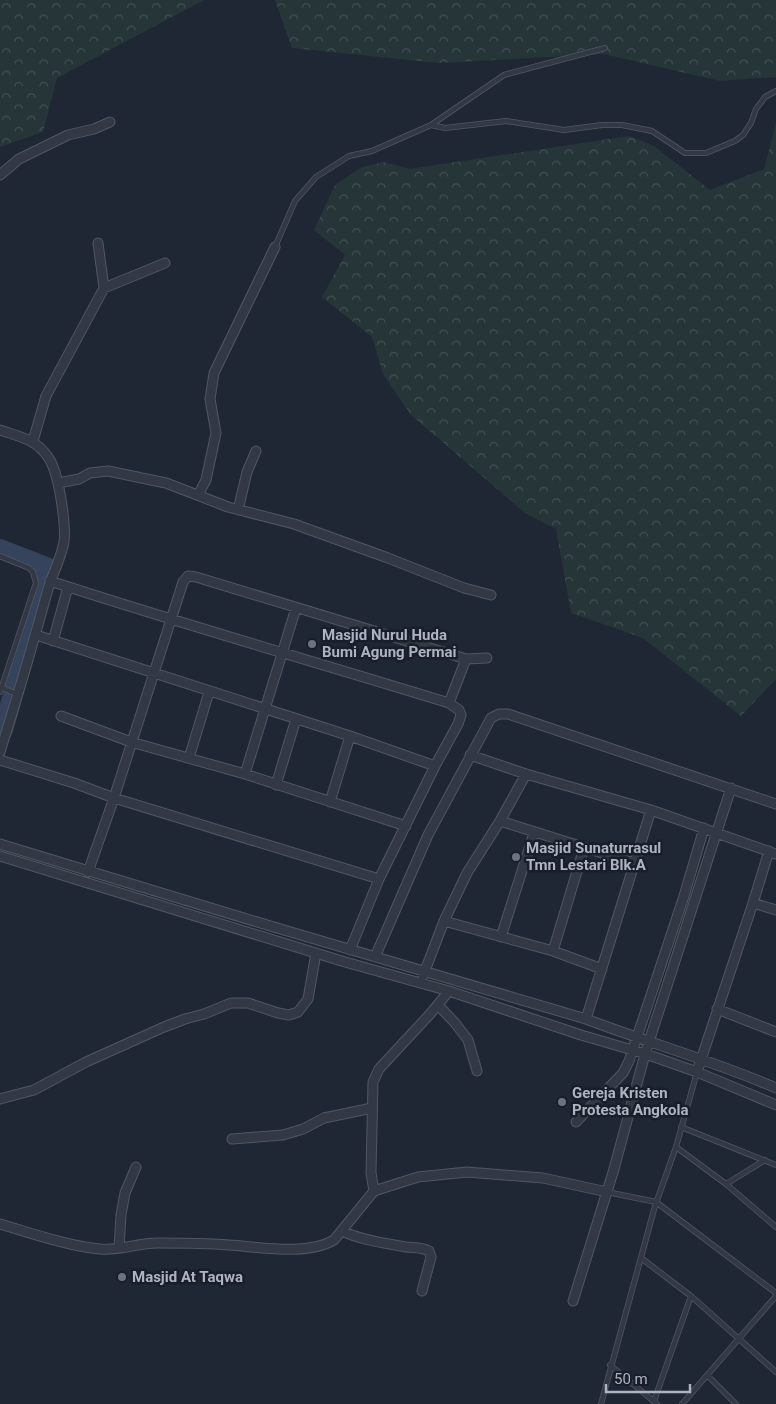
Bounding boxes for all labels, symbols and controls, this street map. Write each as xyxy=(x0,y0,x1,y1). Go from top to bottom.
place label: Masjid Nurul Huda Bumi Agung Permai xyxy=(322,626,457,661)
marker: Masjid Nurul Huda Bumi Agung Permai xyxy=(306,638,318,650)
place label: Masjid Sunaturrasul Tmn Lestari Blk.A xyxy=(526,839,661,874)
marker: Masjid Sunaturrasul Tmn Lestari Blk.A xyxy=(510,851,522,863)
place label: Gereja Kristen Protesta Angkola xyxy=(572,1084,688,1119)
marker: Gereja Kristen Protesta Angkola xyxy=(556,1096,568,1108)
place label: Masjid At Taqwa xyxy=(132,1268,243,1286)
marker: Masjid At Taqwa xyxy=(116,1271,128,1283)
scale bar xyxy=(606,1362,690,1394)
text: 50 m xyxy=(614,1370,648,1388)

